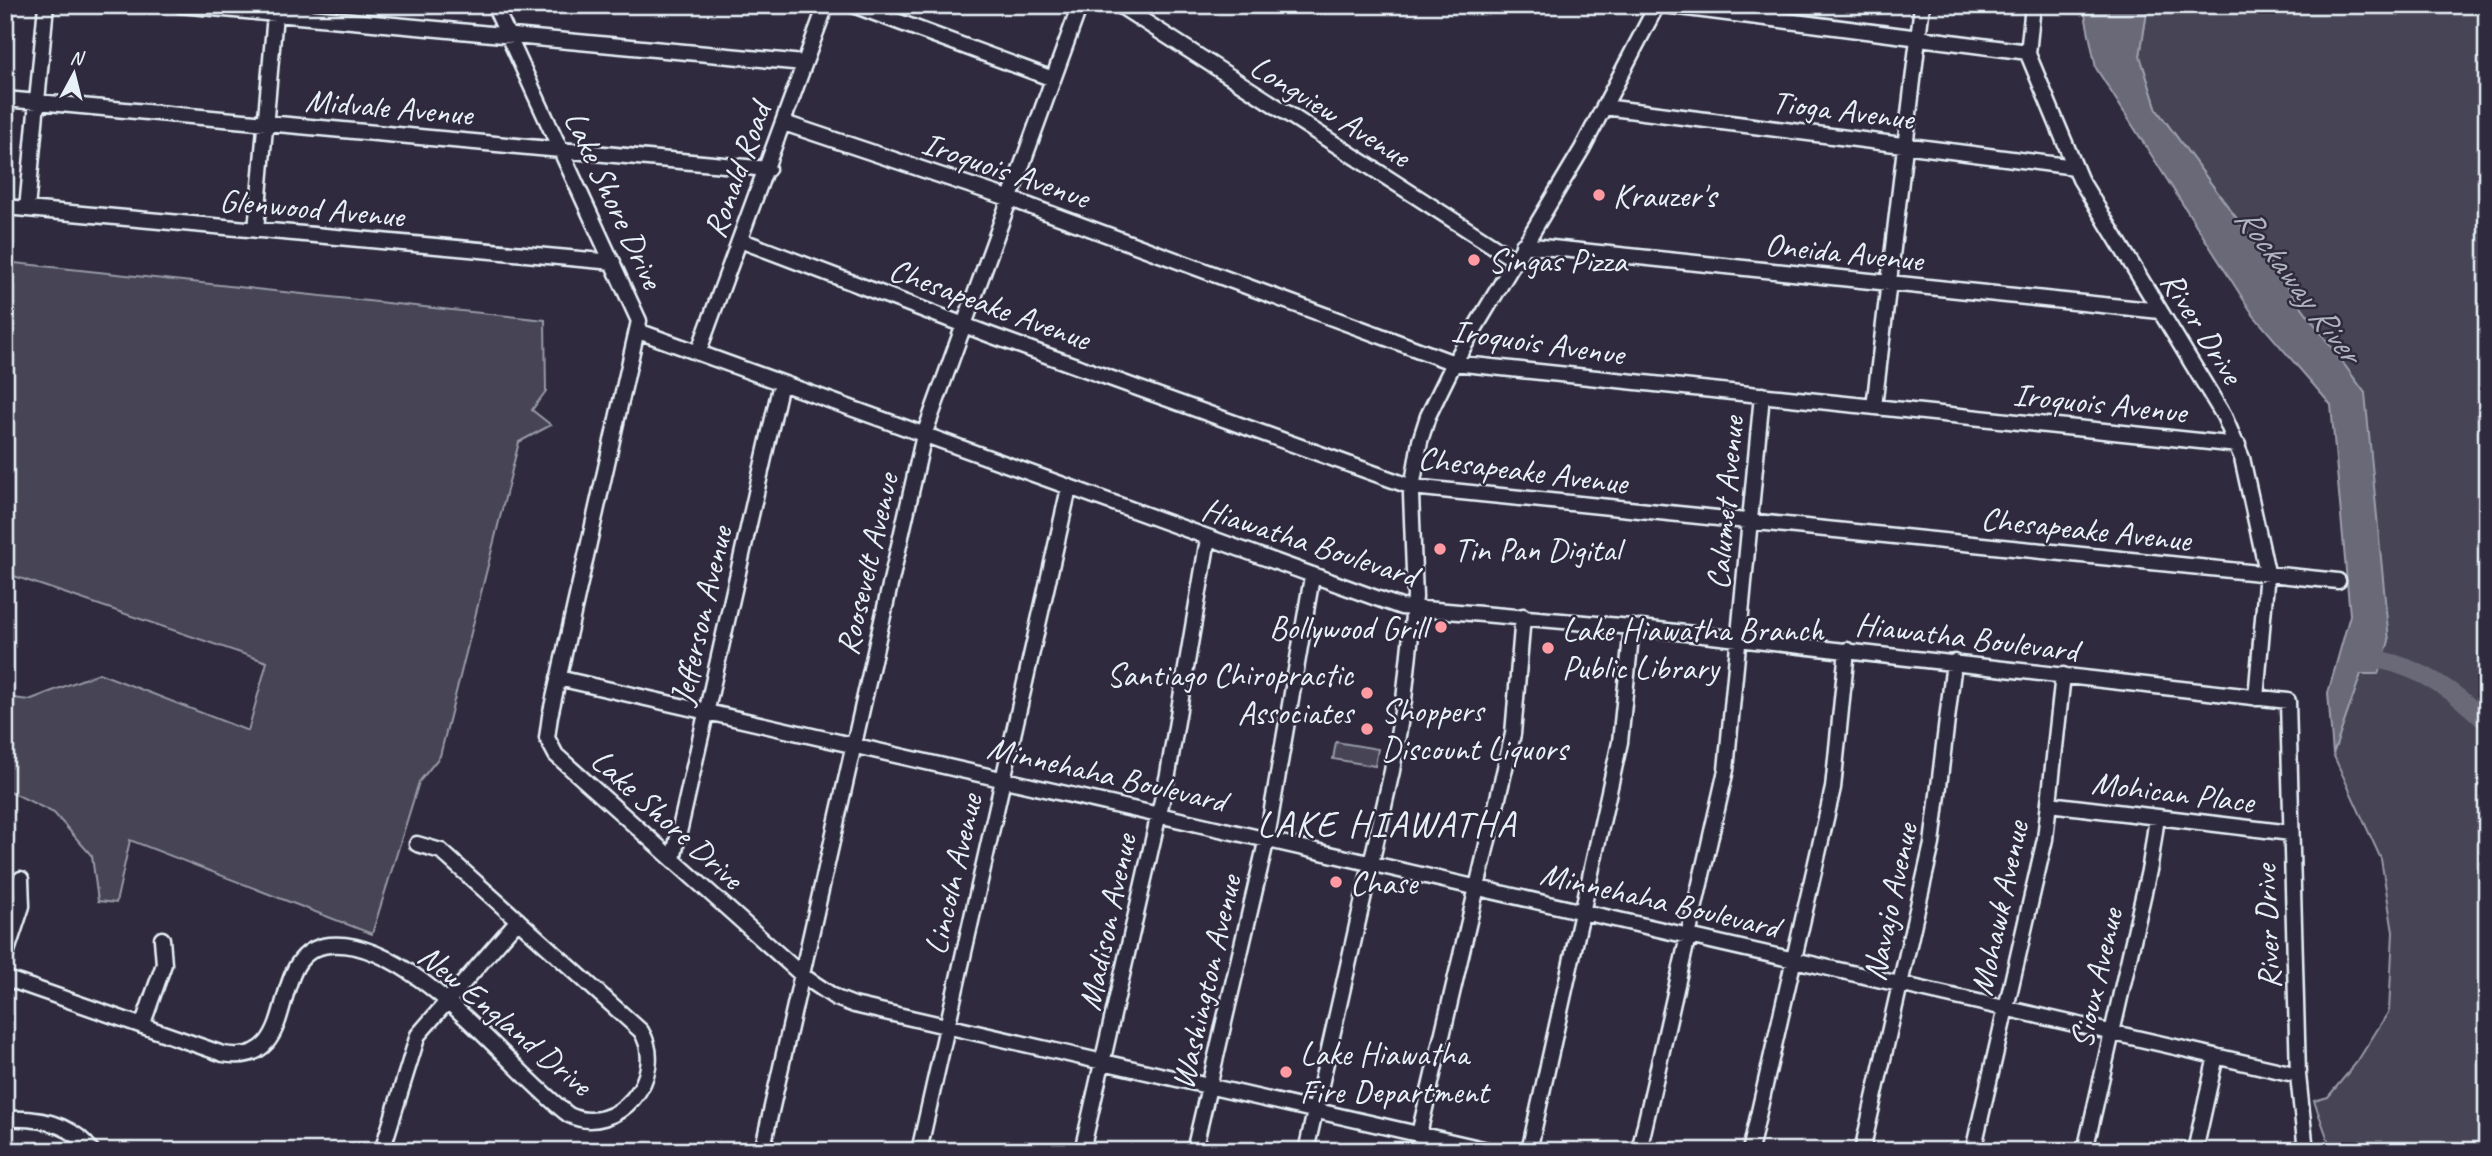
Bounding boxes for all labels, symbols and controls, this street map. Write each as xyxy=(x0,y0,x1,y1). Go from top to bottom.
north arrow xyxy=(38,38,108,108)
text: N xyxy=(69,45,86,71)
street label: Longview Avenue xyxy=(1243,45,1420,178)
street label: Midvale Avenue xyxy=(304,79,476,135)
street label: Tioga Avenue xyxy=(1770,80,1918,140)
street label: Ronald Road xyxy=(693,93,782,243)
street label: Lake Shore Drive xyxy=(555,104,675,297)
street label: Iroquois Avenue xyxy=(917,122,1097,219)
place label: Krauzer's xyxy=(1613,175,1719,217)
street label: Glenwood Avenue xyxy=(218,179,408,237)
marker: Krauzer's xyxy=(1591,187,1607,203)
water label: Rockaway River xyxy=(2225,197,2375,376)
street label: Oneida Avenue xyxy=(1763,223,1927,281)
place label: Singas Pizza xyxy=(1488,240,1629,282)
street label: Chesapeake Avenue xyxy=(884,248,1098,360)
marker: Singas Pizza xyxy=(1466,252,1482,268)
street label: River Drive xyxy=(2151,264,2254,393)
street label: Iroquois Avenue xyxy=(1449,309,1629,375)
street label: Iroquois Avenue xyxy=(2011,373,2191,433)
street label: Calumet Avenue xyxy=(1697,413,1754,591)
street label: Chesapeake Avenue xyxy=(1416,436,1632,504)
street label: Roosevelt Avenue xyxy=(826,467,909,659)
street label: Hiawatha Boulevard xyxy=(1197,487,1427,598)
street label: Chesapeake Avenue xyxy=(1979,497,2195,561)
street label: Jefferson Avenue xyxy=(660,520,742,710)
place label: Tin Pan Digital xyxy=(1454,529,1626,571)
marker: Tin Pan Digital xyxy=(1432,541,1448,557)
street label: Hiawatha Boulevard xyxy=(1853,603,2085,672)
place label: Bollywood Grill xyxy=(1269,607,1432,649)
place label: Lake Hiawatha Branch Public Library xyxy=(1562,609,1826,689)
marker: Bollywood Grill xyxy=(1433,619,1449,635)
marker: Lake Hiawatha Branch Public Library xyxy=(1540,640,1556,656)
place label: Santiago Chiropractic Associates xyxy=(1106,654,1356,734)
marker: Santiago Chiropractic Associates xyxy=(1359,685,1375,701)
place label: Shoppers Discount Liquors xyxy=(1381,690,1570,770)
marker: Shoppers Discount Liquors xyxy=(1359,721,1375,737)
street label: Minnehaha Boulevard xyxy=(984,726,1235,823)
street label: Lake Shore Drive xyxy=(582,739,754,900)
street label: Mohican Place xyxy=(2090,761,2258,823)
street label: Lincoln Avenue xyxy=(914,788,992,958)
district label: LAKE HIAWATHA xyxy=(1257,800,1517,847)
street label: Mohawk Avenue xyxy=(1960,815,2038,999)
street label: Navajo Avenue xyxy=(1853,817,1928,985)
street label: Madison Avenue xyxy=(1068,828,1147,1014)
street label: Minnehaha Boulevard xyxy=(1537,852,1788,949)
place label: Chase xyxy=(1350,862,1420,904)
street label: River Drive xyxy=(2244,862,2290,990)
street label: Washington Avenue xyxy=(1161,869,1252,1093)
marker: Chase xyxy=(1328,874,1344,890)
street label: Sioux Avenue xyxy=(2060,902,2133,1052)
street label: New England Drive xyxy=(410,935,603,1106)
place label: Lake Hiawatha Fire Department xyxy=(1300,1033,1491,1113)
marker: Lake Hiawatha Fire Department xyxy=(1278,1064,1294,1080)

